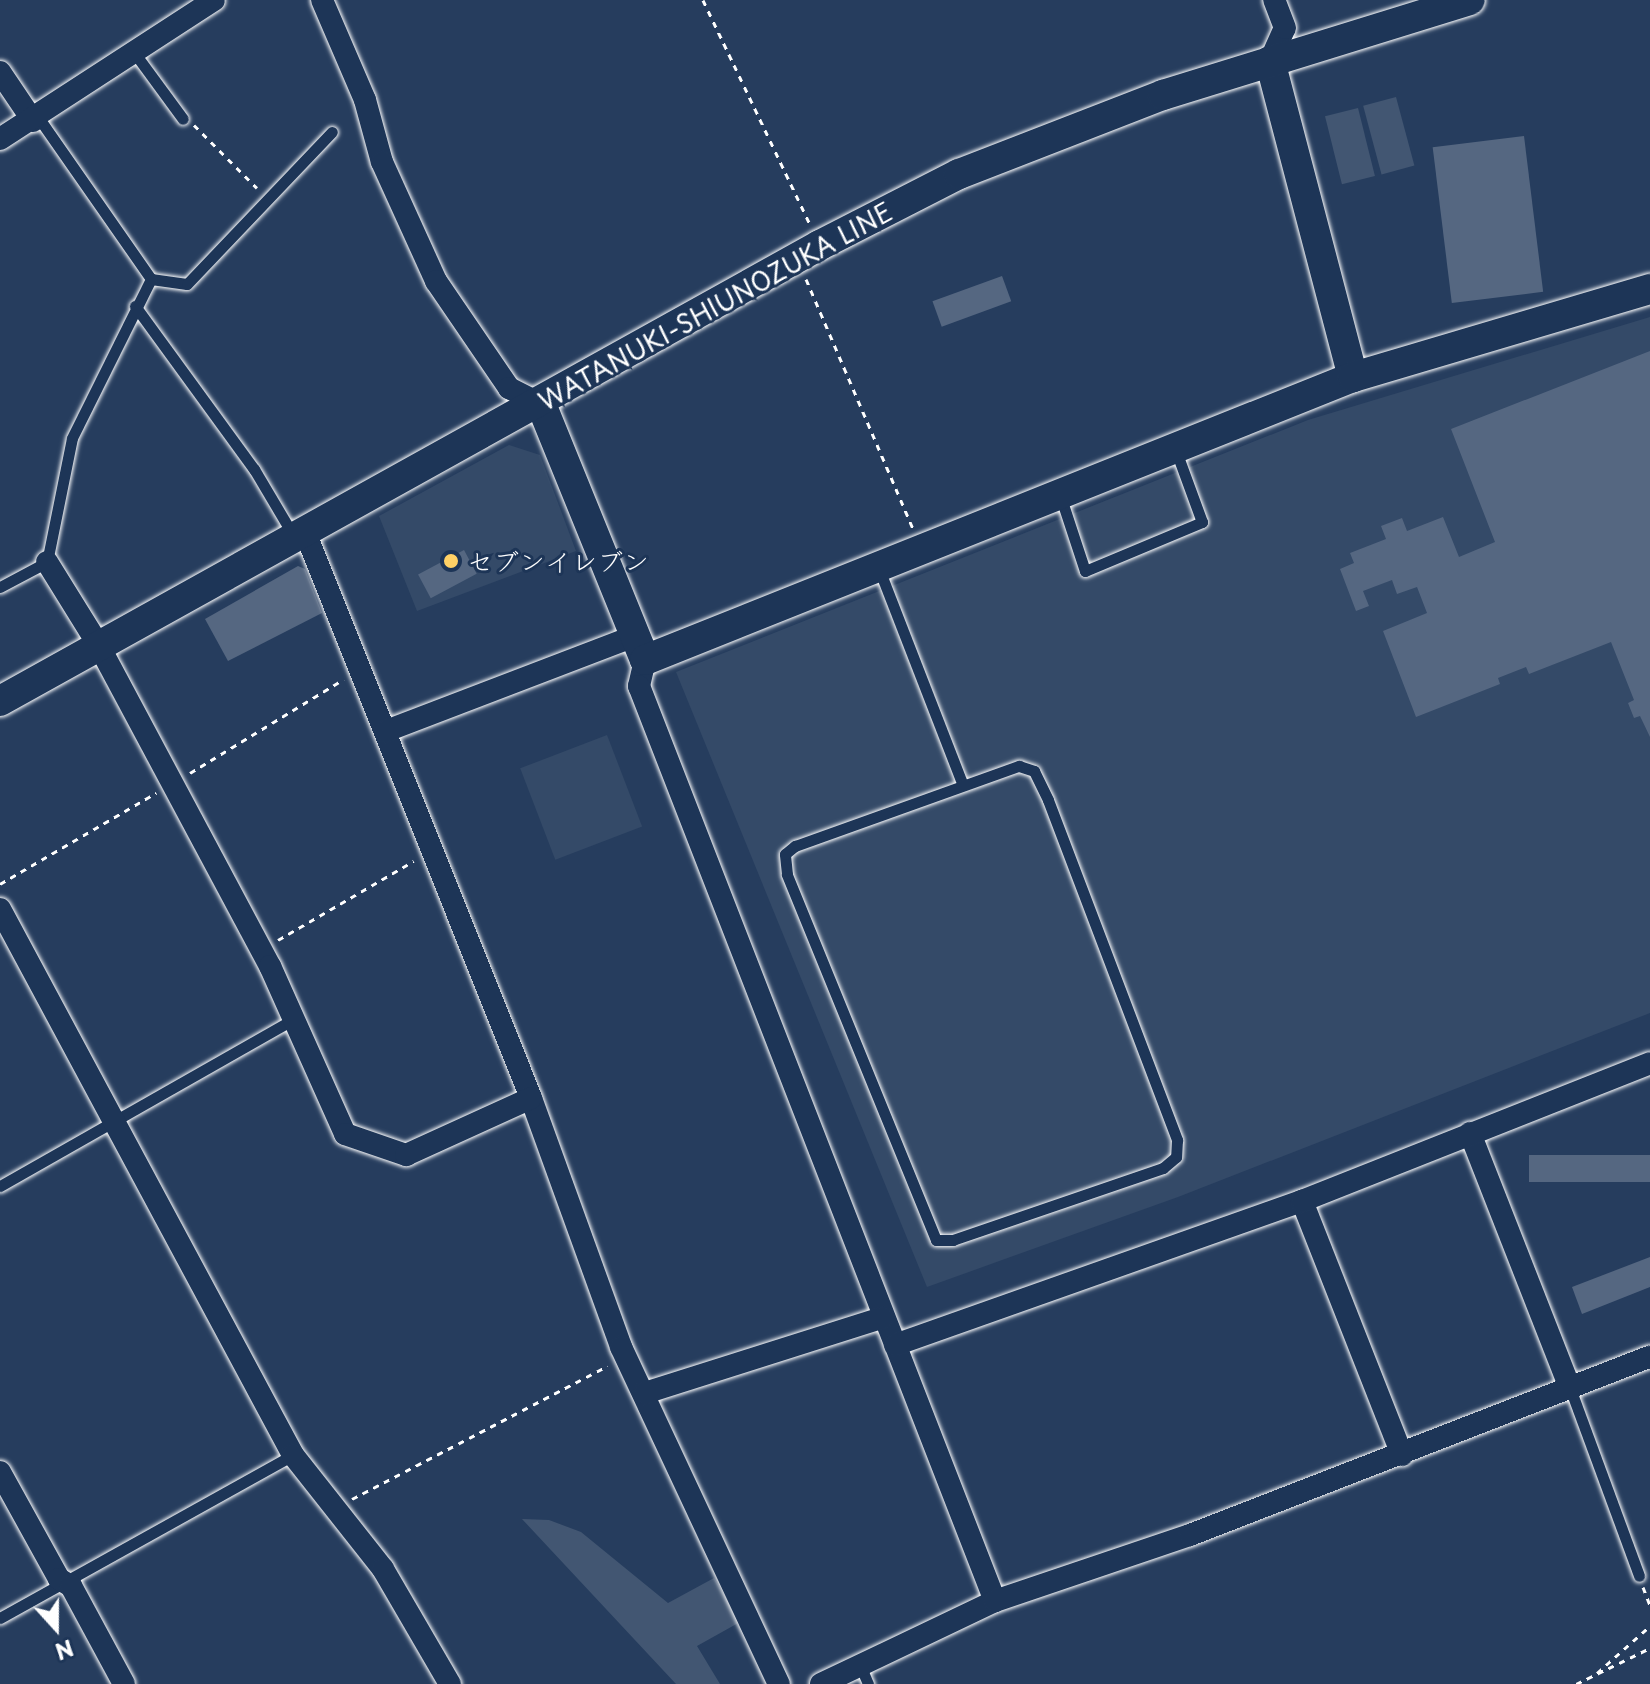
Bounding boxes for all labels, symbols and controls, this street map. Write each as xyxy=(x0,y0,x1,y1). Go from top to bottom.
street label: WATANUKI-SHIUNOZUKA LINE xyxy=(532,195,898,417)
place label: セブンイレブン xyxy=(467,545,649,577)
marker: セブンイレブン xyxy=(442,552,460,570)
north arrow xyxy=(16,1588,96,1668)
text: N xyxy=(51,1632,79,1669)

